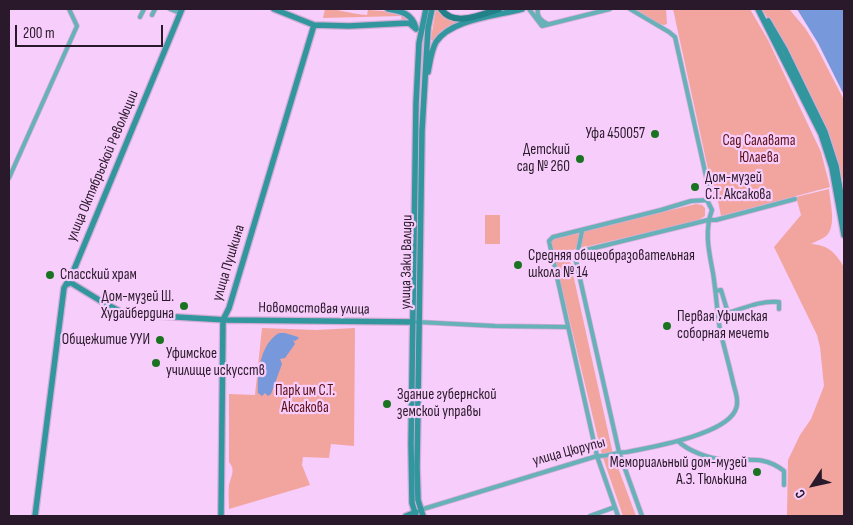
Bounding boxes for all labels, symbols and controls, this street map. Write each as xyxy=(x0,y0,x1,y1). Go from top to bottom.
scale bar xyxy=(18,15,165,47)
text: 200 m xyxy=(23,24,55,43)
street label: улица Октябрьской Революции xyxy=(63,88,143,244)
place label: Уфа 450057 xyxy=(585,125,645,143)
marker: Уфа 450057 xyxy=(649,128,661,140)
park label: Сад Салавата Юлаева xyxy=(723,132,795,167)
place label: Детский сад № 260 xyxy=(517,141,570,176)
marker: Детский сад № 260 xyxy=(574,153,586,165)
place label: Дом-музей С.Т. Аксакова xyxy=(705,169,771,204)
marker: Дом-музей С.Т. Аксакова xyxy=(689,181,701,193)
street label: улица Заки Валиди xyxy=(397,214,417,310)
street label: улица Пушкина xyxy=(209,223,249,303)
place label: Средняя общеобразовательная школа № 14 xyxy=(528,247,695,282)
marker: Средняя общеобразовательная школа № 14 xyxy=(512,259,524,271)
place label: Спасский храм xyxy=(60,266,137,284)
marker: Спасский храм xyxy=(44,269,56,281)
place label: Дом-музей Ш. Худайбердина xyxy=(101,288,174,323)
street label: Новомостовая улица xyxy=(258,299,370,319)
marker: Дом-музей Ш. Худайбердина xyxy=(178,300,190,312)
place label: Первая Уфимская соборная мечеть xyxy=(677,308,769,343)
marker: Первая Уфимская соборная мечеть xyxy=(661,320,673,332)
place label: Общежитие УУИ xyxy=(62,331,150,349)
marker: Общежитие УУИ xyxy=(154,334,166,346)
place label: Уфимское училище искусств xyxy=(166,345,265,380)
marker: Уфимское училище искусств xyxy=(150,357,162,369)
park label: Парк им С.Т. Аксакова xyxy=(275,382,335,417)
place label: Здание губернской земской управы xyxy=(397,386,497,421)
marker: Здание губернской земской управы xyxy=(381,398,393,410)
street label: улица Цюрупы xyxy=(531,434,607,470)
place label: Мемориальный дом-музей А.Э. Тюлькина xyxy=(610,454,747,489)
north arrow xyxy=(788,460,838,510)
marker: Мемориальный дом-музей А.Э. Тюлькина xyxy=(751,466,763,478)
text: С xyxy=(791,486,809,502)

